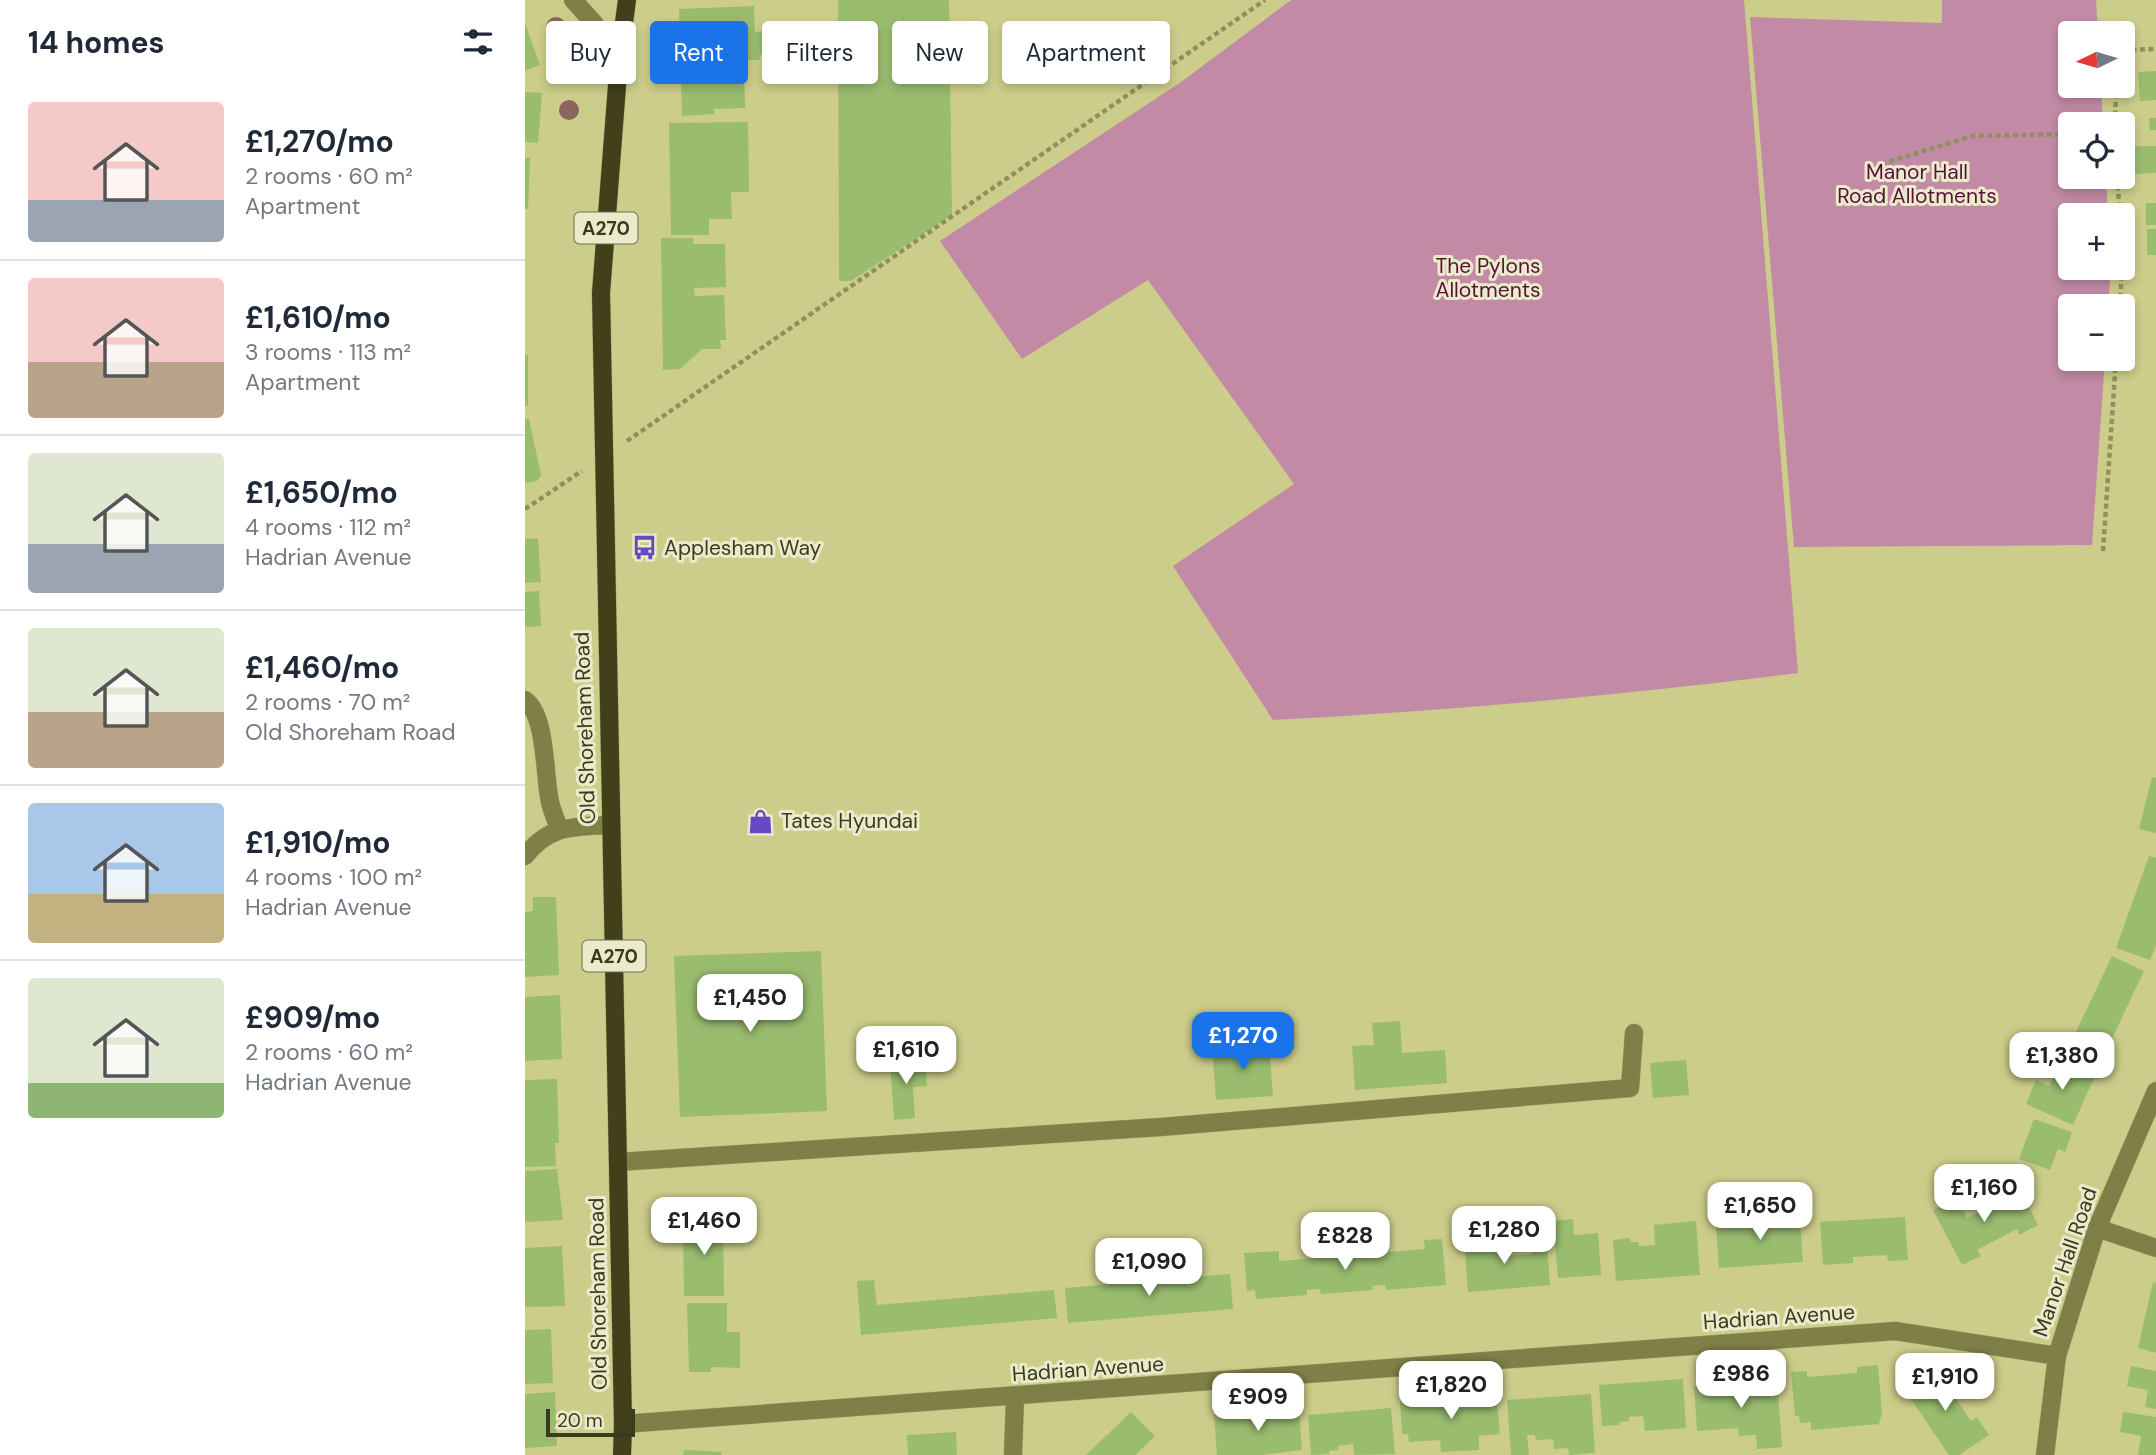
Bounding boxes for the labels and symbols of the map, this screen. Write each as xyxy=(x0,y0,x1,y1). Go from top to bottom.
north arrow xyxy=(2058,21,2135,98)
park label: Manor Hall Road Allotments xyxy=(1837,158,1997,210)
road number: A270 xyxy=(575,212,637,244)
park label: The Pylons Allotments xyxy=(1435,252,1541,304)
bus stop icon: Applesham Way xyxy=(630,534,658,562)
place label: Applesham Way xyxy=(664,534,822,562)
street label: Old Shoreham Road xyxy=(568,631,602,825)
shop icon: Tates Hyundai xyxy=(747,807,775,835)
place label: Tates Hyundai xyxy=(781,807,918,835)
road number: A270 xyxy=(582,940,645,972)
pin: £1,450 xyxy=(693,974,807,1034)
pin: £1,270 xyxy=(1186,1012,1300,1072)
pin: £1,610 xyxy=(849,1026,963,1086)
pin: £1,380 xyxy=(2005,1032,2119,1092)
pin: £1,160 xyxy=(1927,1164,2041,1224)
pin: £1,650 xyxy=(1703,1182,1817,1242)
street label: Manor Hall Road xyxy=(2026,1183,2104,1341)
street label: Old Shoreham Road xyxy=(582,1198,614,1390)
pin: £1,460 xyxy=(647,1198,761,1257)
pin: £1,280 xyxy=(1447,1206,1561,1266)
pin: £828 xyxy=(1304,1212,1386,1272)
pin: £1,090 xyxy=(1092,1238,1206,1298)
street label: Hadrian Avenue xyxy=(1702,1298,1856,1336)
street label: Hadrian Avenue xyxy=(1011,1350,1165,1388)
pin: £986 xyxy=(1700,1350,1782,1410)
pin: £1,910 xyxy=(1888,1354,2002,1413)
pin: £1,820 xyxy=(1394,1362,1508,1421)
pin: £909 xyxy=(1217,1374,1299,1433)
scale bar xyxy=(546,1406,635,1438)

